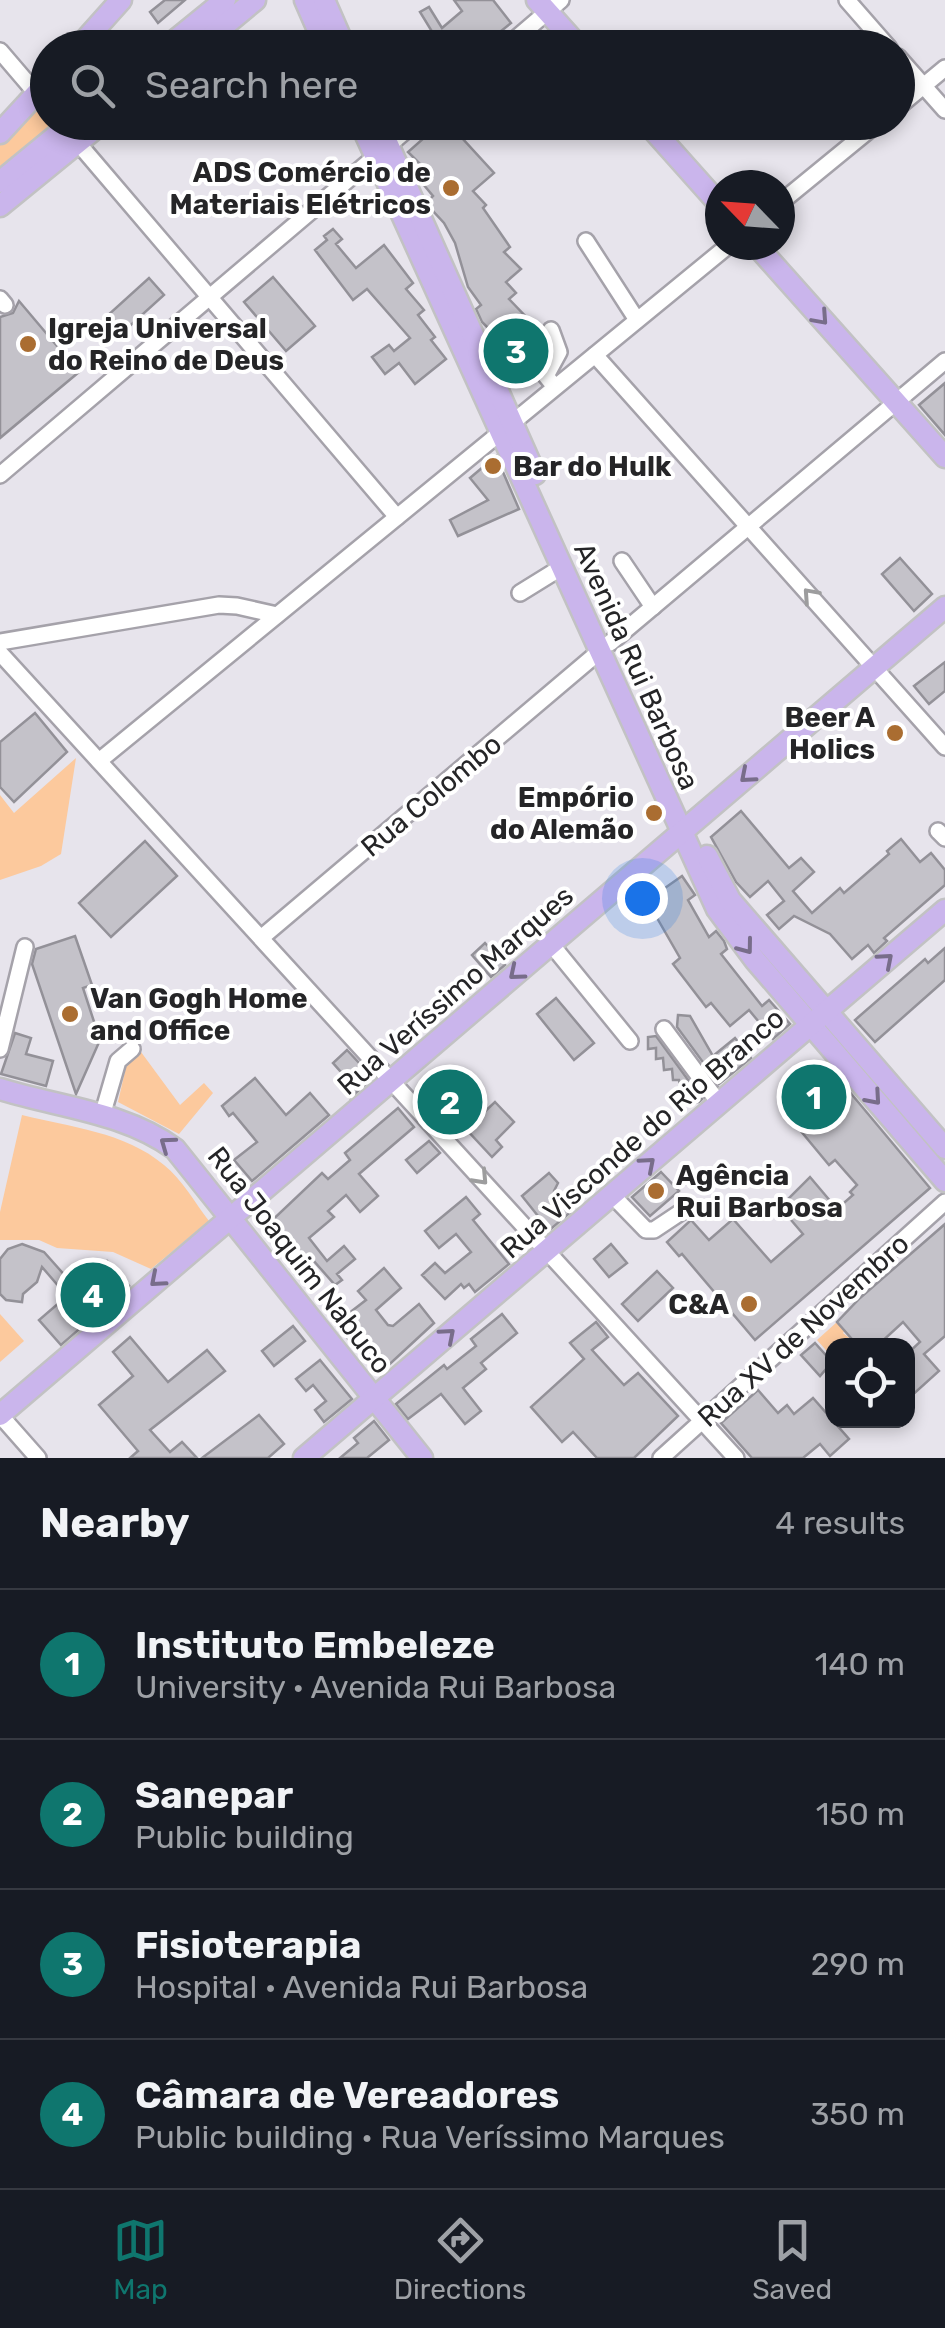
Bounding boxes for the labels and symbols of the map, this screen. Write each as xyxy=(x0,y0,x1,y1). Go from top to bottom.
place label: ADS Comércio de Materiais Elétricos xyxy=(170,156,431,221)
north arrow xyxy=(705,170,795,260)
marker: ADS Comércio de Materiais Elétricos xyxy=(440,177,462,199)
one-way arrow xyxy=(809,306,827,325)
place label: Igreja Universal do Reino de Deus xyxy=(48,312,284,377)
pin: 3 xyxy=(484,314,548,388)
marker: Igreja Universal do Reino de Deus xyxy=(17,333,39,355)
place label: Bar do Hulk xyxy=(513,450,672,483)
marker: Bar do Hulk xyxy=(482,455,504,477)
street label: Avenida Rui Barbosa xyxy=(567,537,706,795)
one-way arrow xyxy=(803,588,821,607)
place label: Beer A Holics xyxy=(785,701,875,766)
marker: Beer A Holics xyxy=(884,722,906,744)
street label: Rua Colombo xyxy=(355,727,508,864)
one-way arrow xyxy=(740,765,759,783)
place label: Empório do Alemão xyxy=(490,781,634,846)
marker: Empório do Alemão xyxy=(643,802,665,824)
your location xyxy=(617,873,668,924)
street label: Rua Veríssimo Marques xyxy=(331,879,580,1102)
one-way arrow xyxy=(734,936,751,954)
one-way arrow xyxy=(875,954,893,972)
one-way arrow xyxy=(510,962,528,980)
place label: Van Gogh Home and Office xyxy=(90,982,308,1047)
street label: Rua Visconde do Rio Branco xyxy=(494,1001,791,1265)
marker: Van Gogh Home and Office xyxy=(59,1003,81,1025)
pin: 1 xyxy=(782,1060,846,1134)
pin: 2 xyxy=(418,1064,482,1140)
one-way arrow xyxy=(863,1087,881,1105)
one-way arrow xyxy=(160,1139,178,1156)
street label: Rua Joaquim Nabuco xyxy=(201,1140,398,1380)
one-way arrow xyxy=(636,1158,654,1176)
place label: Agência Rui Barbosa xyxy=(676,1159,843,1224)
one-way arrow xyxy=(469,1166,487,1185)
marker: Agência Rui Barbosa xyxy=(645,1180,667,1202)
street label: Rua XV de Novembro xyxy=(691,1227,916,1434)
pin: 4 xyxy=(61,1258,126,1332)
one-way arrow xyxy=(151,1269,169,1287)
place label: C&A xyxy=(668,1288,729,1321)
marker: C&A xyxy=(738,1293,760,1315)
one-way arrow xyxy=(437,1328,455,1346)

